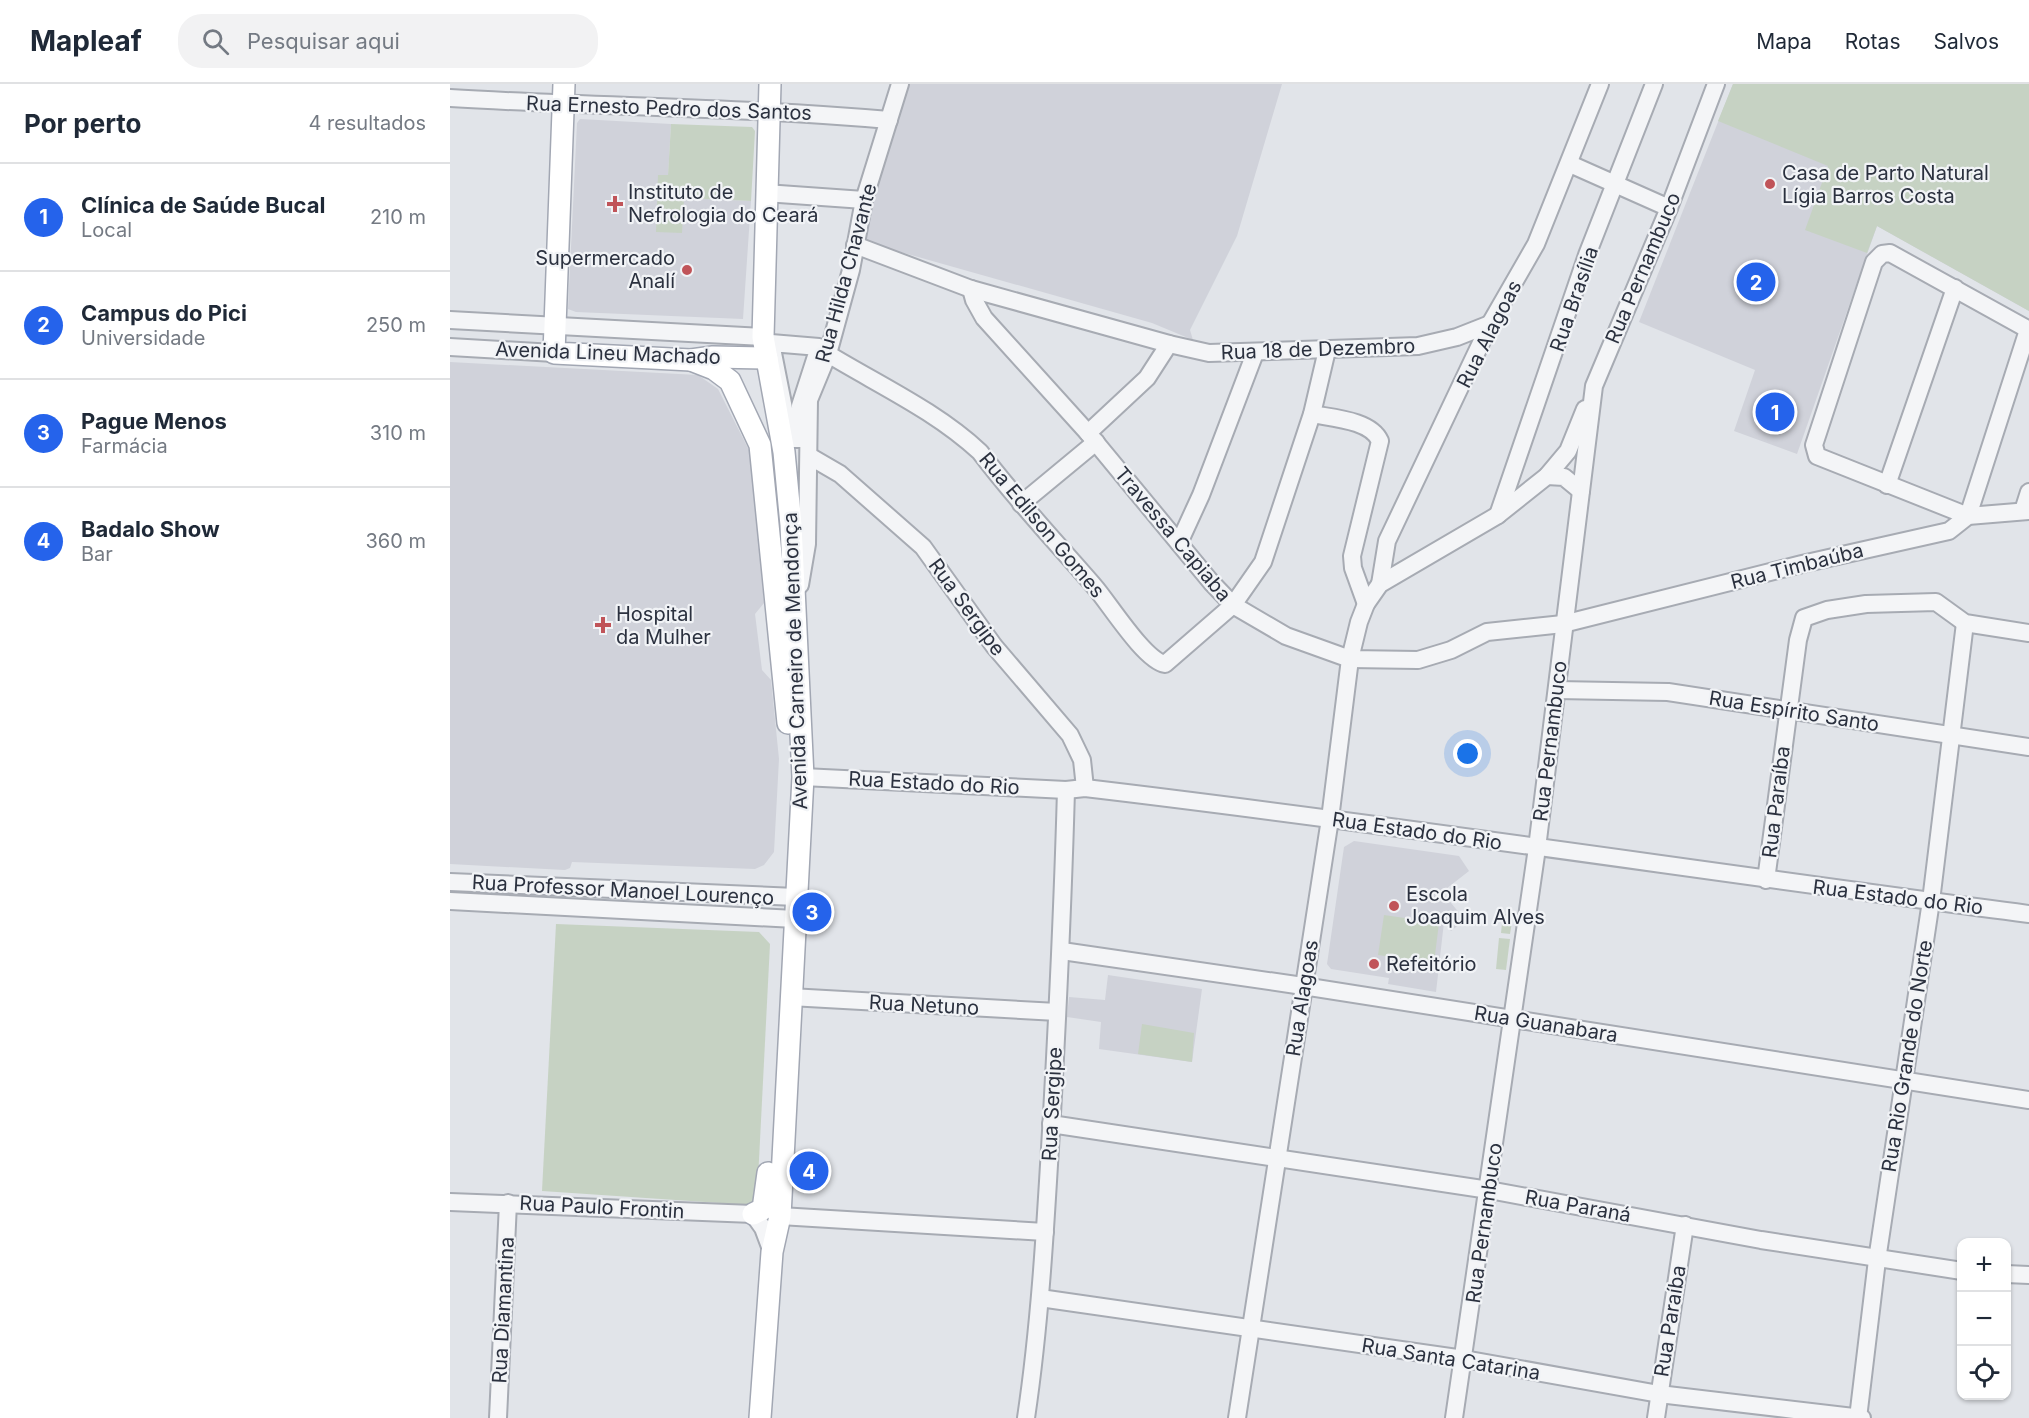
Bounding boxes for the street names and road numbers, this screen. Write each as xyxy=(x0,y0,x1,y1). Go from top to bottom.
street label: Rua Ernesto Pedro dos Santos xyxy=(526,91,812,125)
street label: Rua Hilda Chavante xyxy=(810,181,882,365)
street label: Rua Pernambuco xyxy=(1600,189,1686,347)
street label: Rua Brasília xyxy=(1545,243,1603,355)
street label: Rua Alagoas xyxy=(1452,276,1526,392)
street label: Rua 18 de Dezembro xyxy=(1220,334,1416,364)
street label: Avenida Lineu Machado xyxy=(495,337,721,369)
street label: Rua Edilson Gomes xyxy=(974,448,1110,602)
street label: Travessa Capiaba xyxy=(1110,462,1236,606)
street label: Avenida Carneiro de Mendonça xyxy=(778,512,812,810)
street label: Rua Timbaúba xyxy=(1728,538,1866,594)
street label: Rua Sergipe xyxy=(924,554,1010,660)
street label: Rua Pernambuco xyxy=(1528,659,1572,823)
street label: Rua Espírito Santo xyxy=(1707,686,1881,736)
street label: Rua Paraíba xyxy=(1757,745,1795,859)
street label: Rua Estado do Rio xyxy=(848,767,1020,799)
street label: Rua Estado do Rio xyxy=(1330,807,1504,855)
street label: Rua Professor Manoel Lourenço xyxy=(471,870,775,910)
street label: Rua Estado do Rio xyxy=(1811,875,1985,919)
street label: Rua Alagoas xyxy=(1281,938,1323,1058)
street label: Rua Rio Grande do Norte xyxy=(1877,938,1937,1174)
street label: Rua Netuno xyxy=(868,990,980,1020)
street label: Rua Guanabara xyxy=(1473,1001,1619,1047)
street label: Rua Sergipe xyxy=(1037,1046,1067,1162)
street label: Rua Pernambuco xyxy=(1461,1141,1507,1305)
street label: Rua Paraná xyxy=(1523,1185,1633,1227)
street label: Rua Paulo Frontin xyxy=(519,1191,685,1223)
street label: Rua Diamantina xyxy=(487,1236,519,1384)
street label: Rua Paraíba xyxy=(1649,1263,1691,1379)
street label: Rua Santa Catarina xyxy=(1360,1333,1542,1385)

